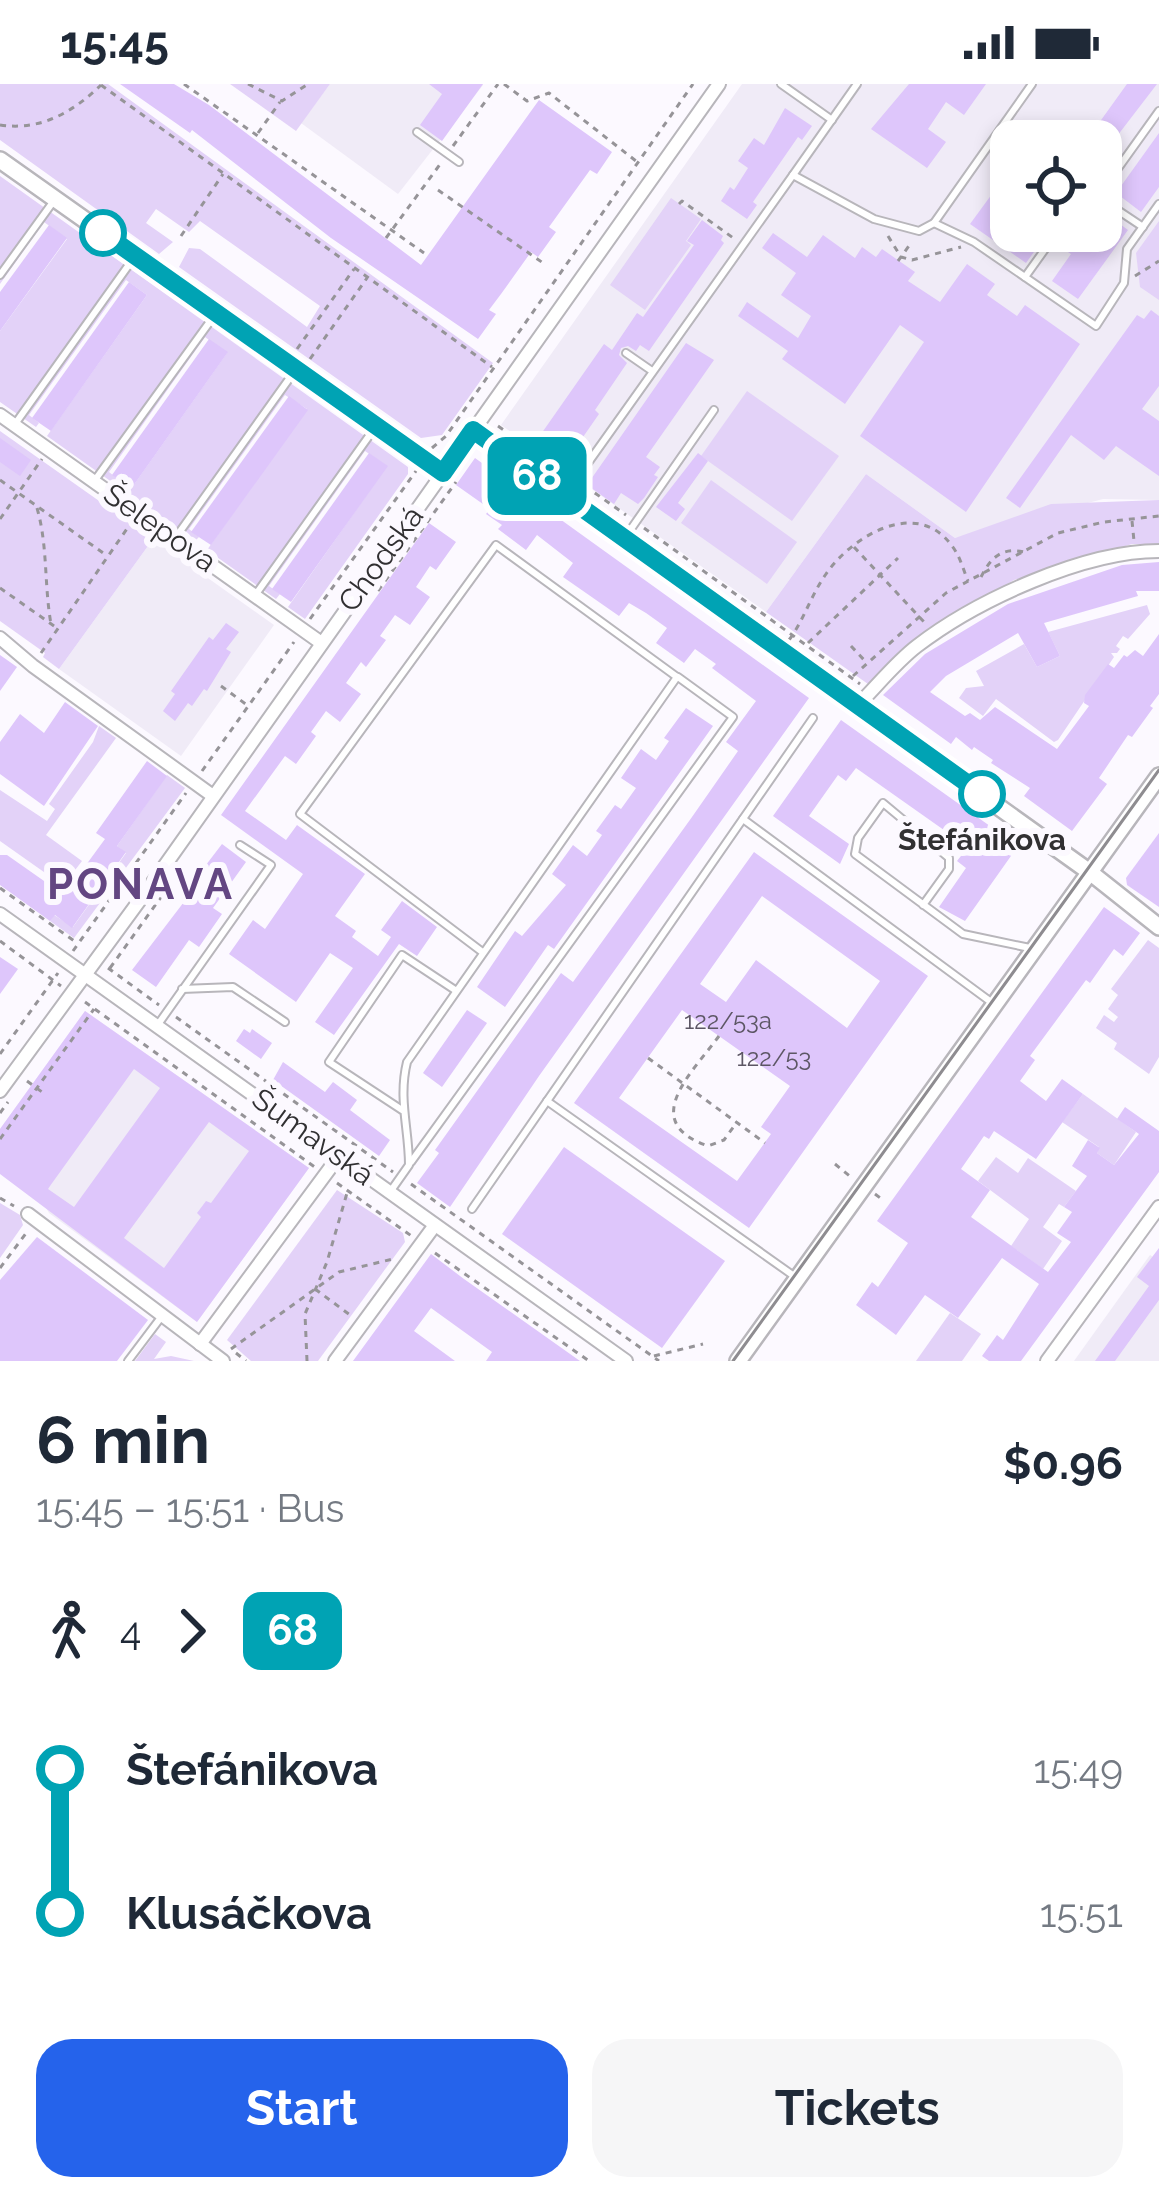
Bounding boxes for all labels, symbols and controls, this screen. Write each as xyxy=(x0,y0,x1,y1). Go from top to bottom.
text: 15:45 xyxy=(60,16,169,69)
map controls xyxy=(990,120,1122,252)
button: locate xyxy=(990,120,1122,252)
unlabelled marker xyxy=(81,211,125,255)
line badge: 68 xyxy=(483,437,591,515)
text: 68 xyxy=(512,451,562,500)
street label: Šelepova xyxy=(97,475,224,579)
street label: Chodská xyxy=(331,499,430,618)
marker: Štefánikova xyxy=(960,772,1004,816)
place label: Štefánikova xyxy=(898,822,1066,857)
district label: PONAVA xyxy=(47,860,235,909)
house number: 122/53a xyxy=(684,1006,772,1035)
house number: 122/53 xyxy=(737,1043,811,1072)
street label: Šumavská xyxy=(246,1080,382,1192)
text: 6 min xyxy=(36,1401,210,1478)
text: $0.96 xyxy=(1003,1437,1123,1490)
text: 15:45 – 15:51 · Bus xyxy=(36,1485,344,1531)
icon: walk xyxy=(36,1598,102,1664)
icon: forward xyxy=(159,1598,225,1664)
text: 68 xyxy=(267,1606,318,1655)
text: 4 xyxy=(120,1608,141,1654)
text: Štefánikova xyxy=(126,1743,378,1796)
text: 15:49 xyxy=(1034,1746,1123,1792)
text: Klusáčkova xyxy=(126,1887,372,1940)
text: 15:51 xyxy=(1040,1890,1123,1936)
button: Start xyxy=(36,2039,568,2177)
button: Tickets xyxy=(592,2039,1123,2177)

